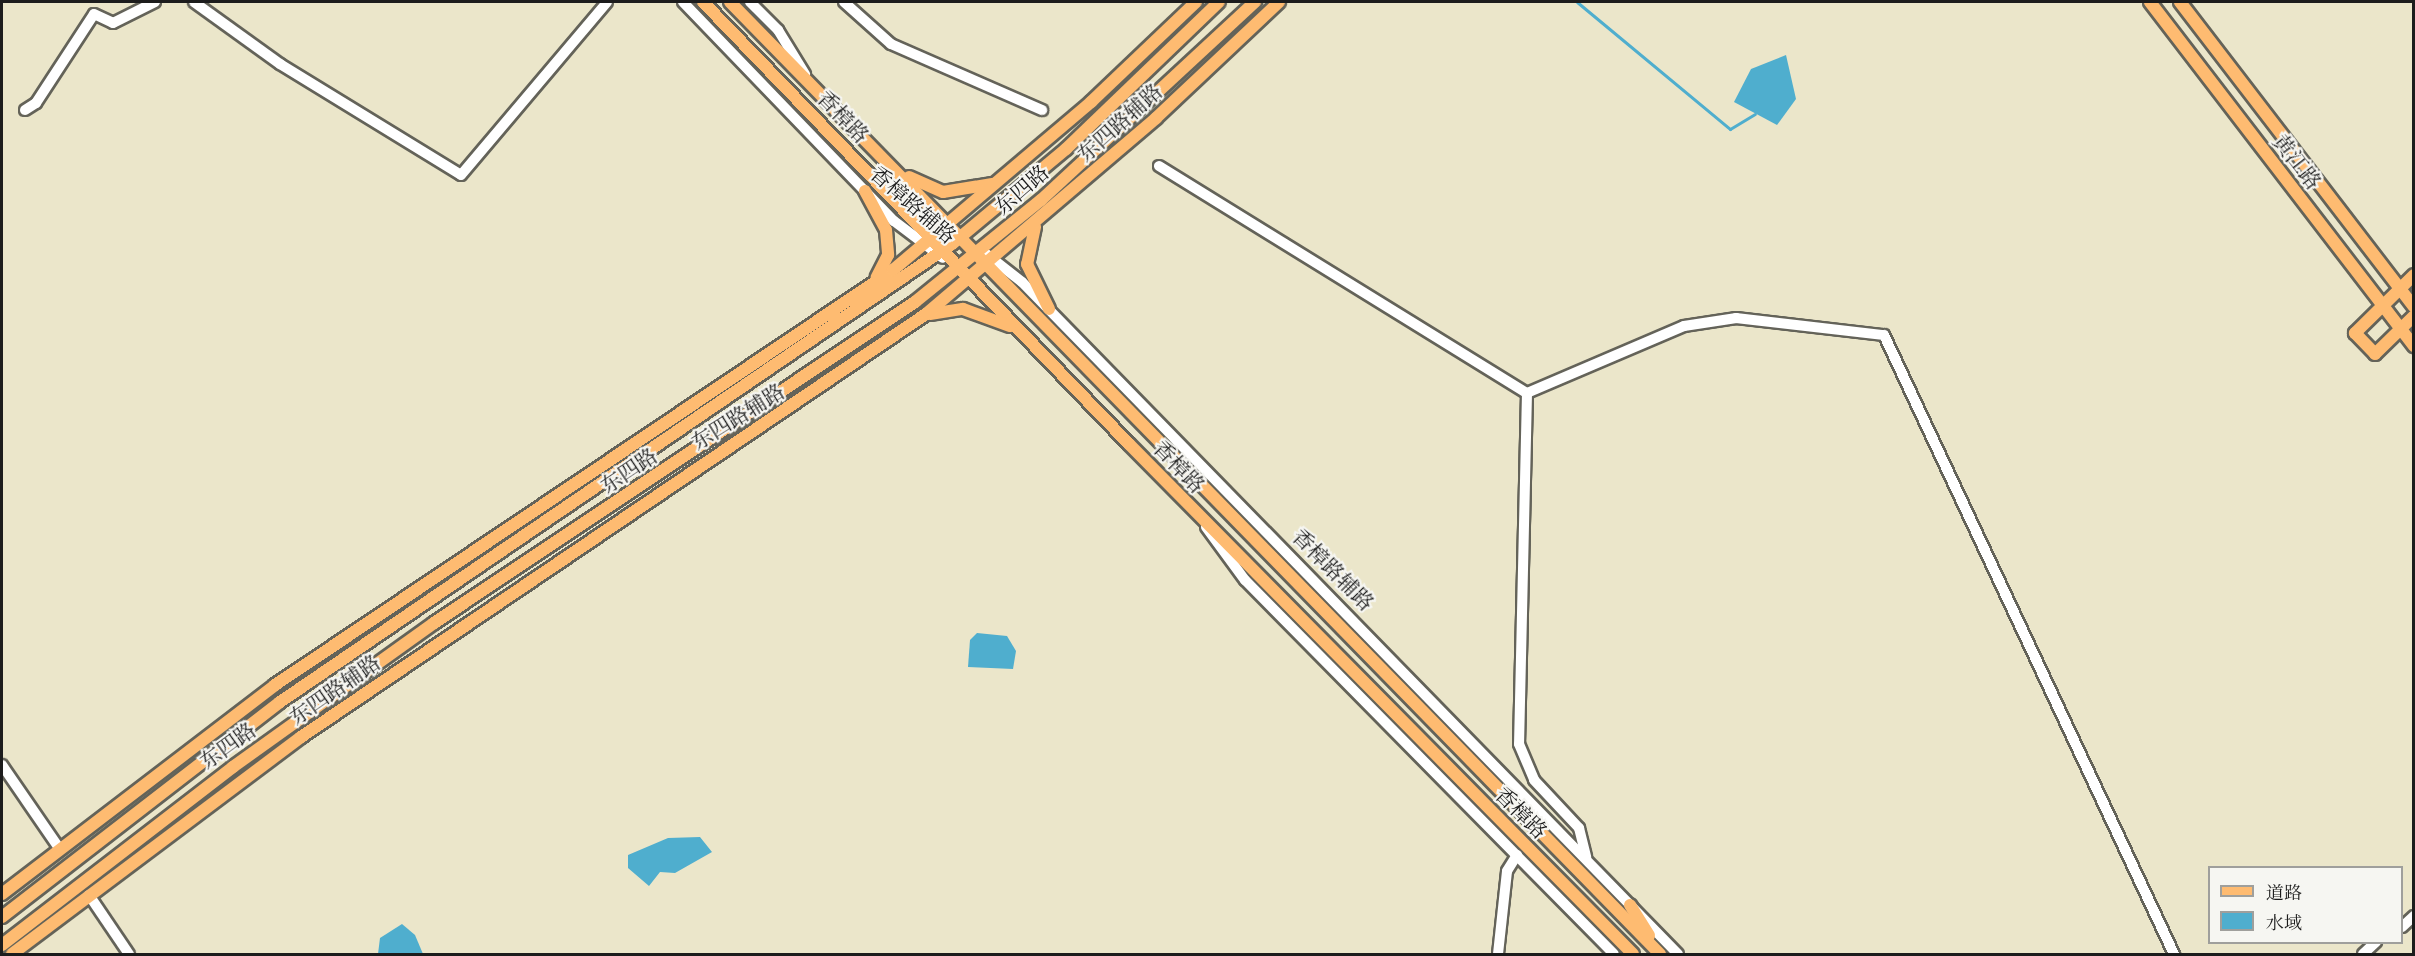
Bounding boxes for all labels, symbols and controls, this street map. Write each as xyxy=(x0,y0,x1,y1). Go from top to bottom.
street label: 东四路辅路 xyxy=(1073,79,1167,167)
street label: 香樟路 xyxy=(812,86,874,148)
street label: 黄江路 xyxy=(2268,129,2326,195)
street label: 东四路 xyxy=(990,160,1054,220)
street label: 香樟路辅路 xyxy=(865,161,961,249)
street label: 东四路辅路 xyxy=(687,378,789,456)
street label: 香樟路 xyxy=(1148,436,1210,498)
street label: 东四路 xyxy=(596,443,662,499)
street label: 香樟路辅路 xyxy=(1287,524,1379,616)
street label: 东四路辅路 xyxy=(285,650,385,730)
street label: 东四路 xyxy=(195,717,261,775)
street label: 香樟路 xyxy=(1490,782,1552,844)
legend xyxy=(2208,866,2403,944)
text: 道路 xyxy=(2266,882,2302,904)
text: 水域 xyxy=(2266,912,2302,934)

